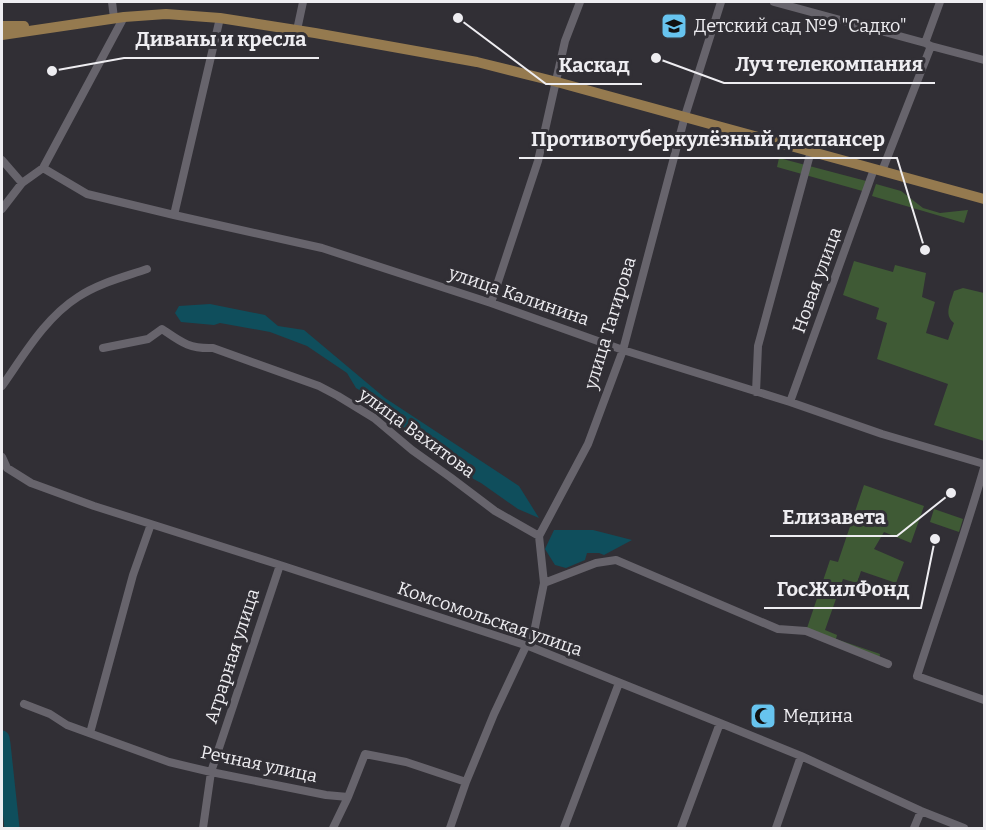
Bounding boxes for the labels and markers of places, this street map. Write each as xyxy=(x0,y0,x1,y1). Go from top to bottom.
school or university icon: Детский сад №9 "Садко" xyxy=(659,11,689,41)
place label: Детский сад №9 "Садко" xyxy=(694,15,907,37)
callout: Диваны и кресла xyxy=(124,20,319,58)
callout: Луч телекомпания xyxy=(724,45,935,83)
callout: Каскад xyxy=(546,46,642,84)
callout: Противотуберкулёзный диспансер xyxy=(519,120,897,158)
callout: Елизавета xyxy=(770,498,897,536)
callout: ГосЖилФонд xyxy=(764,570,921,608)
mosque icon: Медина xyxy=(748,701,778,731)
place label: Медина xyxy=(783,705,853,727)

